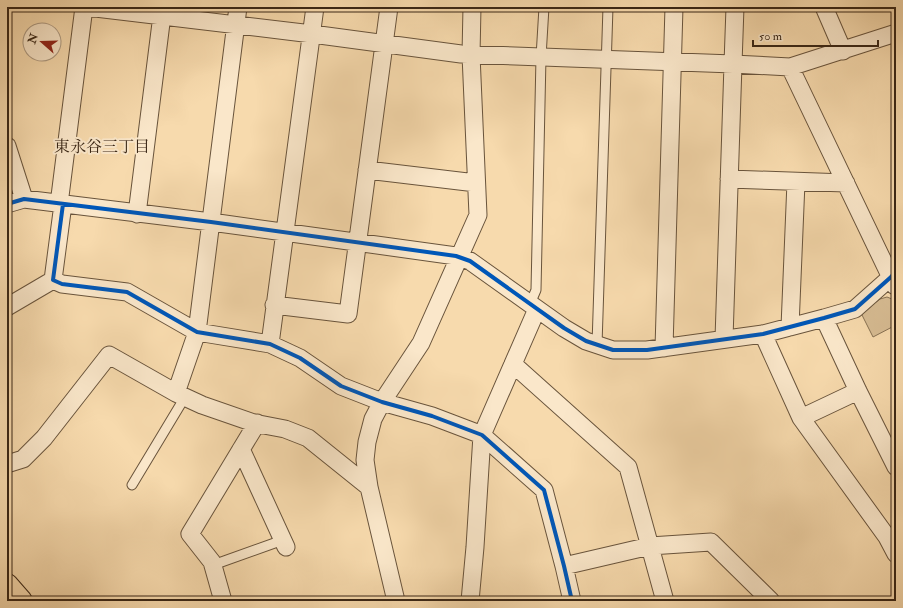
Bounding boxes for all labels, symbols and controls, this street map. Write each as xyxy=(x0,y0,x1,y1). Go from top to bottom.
north arrow xyxy=(22,22,62,62)
scale bar xyxy=(753,22,878,48)
text: 50 m xyxy=(759,29,783,44)
text: N xyxy=(25,31,41,47)
district label: 東永谷三丁目 xyxy=(54,137,150,157)

